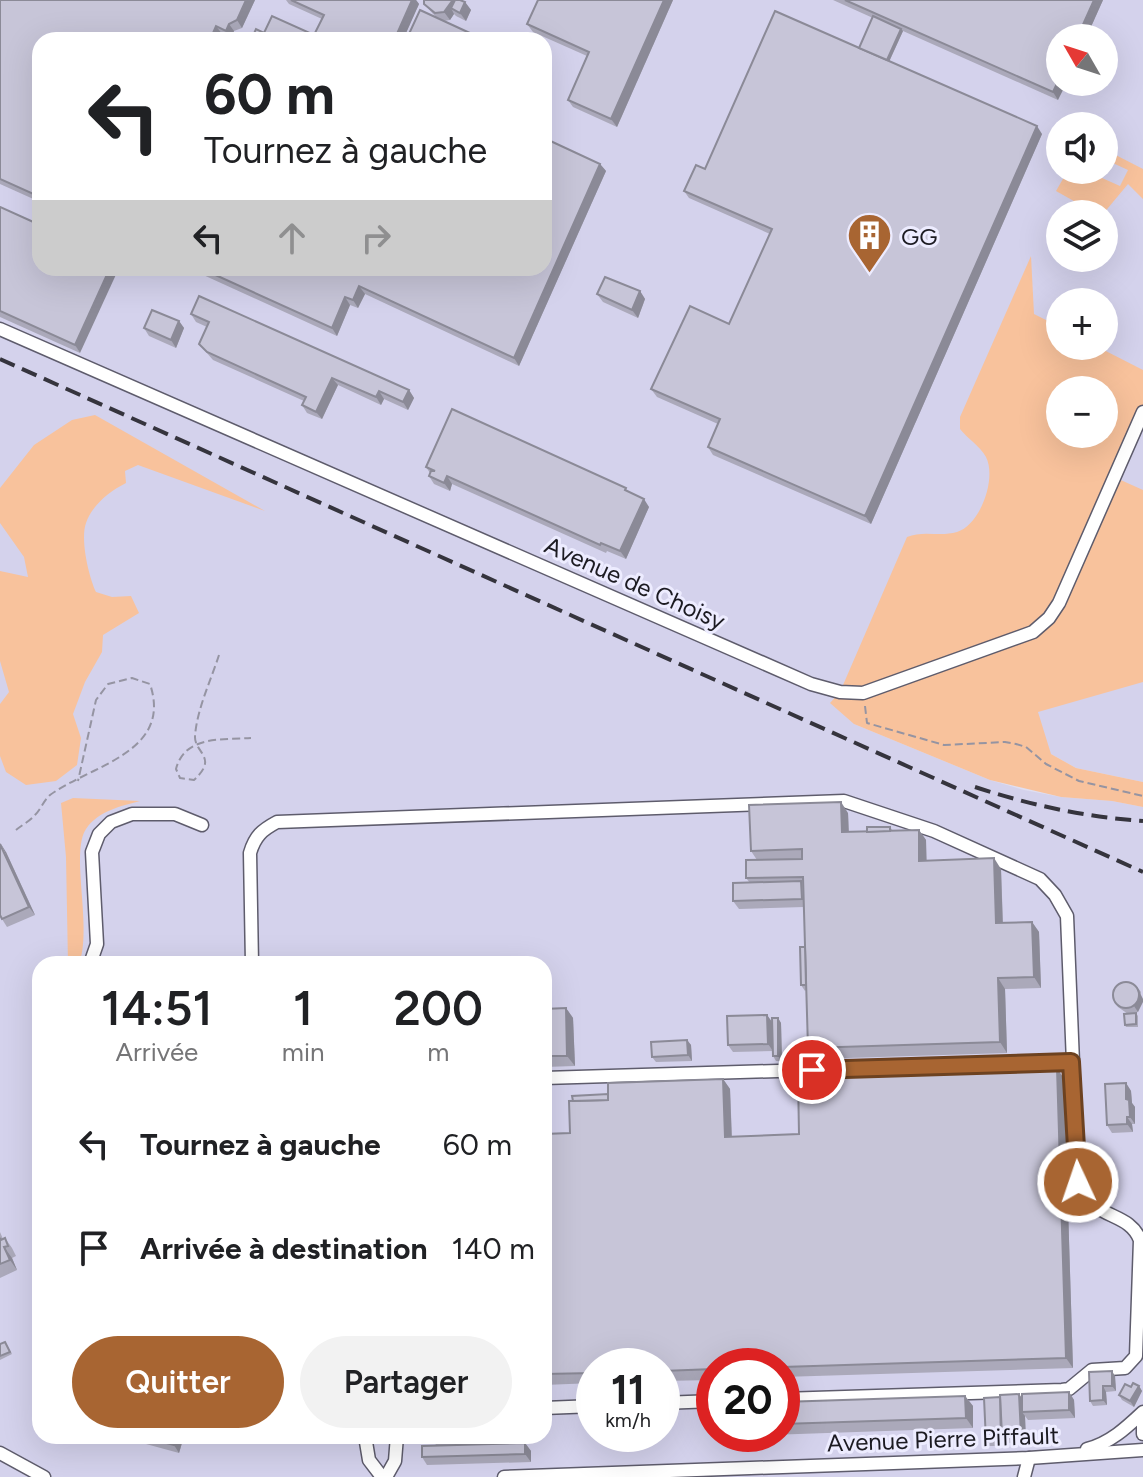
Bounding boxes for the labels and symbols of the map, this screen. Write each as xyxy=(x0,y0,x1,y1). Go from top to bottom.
north arrow xyxy=(1046,24,1118,96)
building icon: GG xyxy=(846,212,894,275)
place label: GG xyxy=(901,222,937,251)
street label: Avenue de Choisy xyxy=(540,530,730,636)
pin xyxy=(778,1036,846,1104)
position arrow xyxy=(1036,1140,1120,1224)
speed limit sign: 20 xyxy=(696,1348,800,1452)
street label: Avenue Pierre Piffault xyxy=(827,1420,1059,1458)

